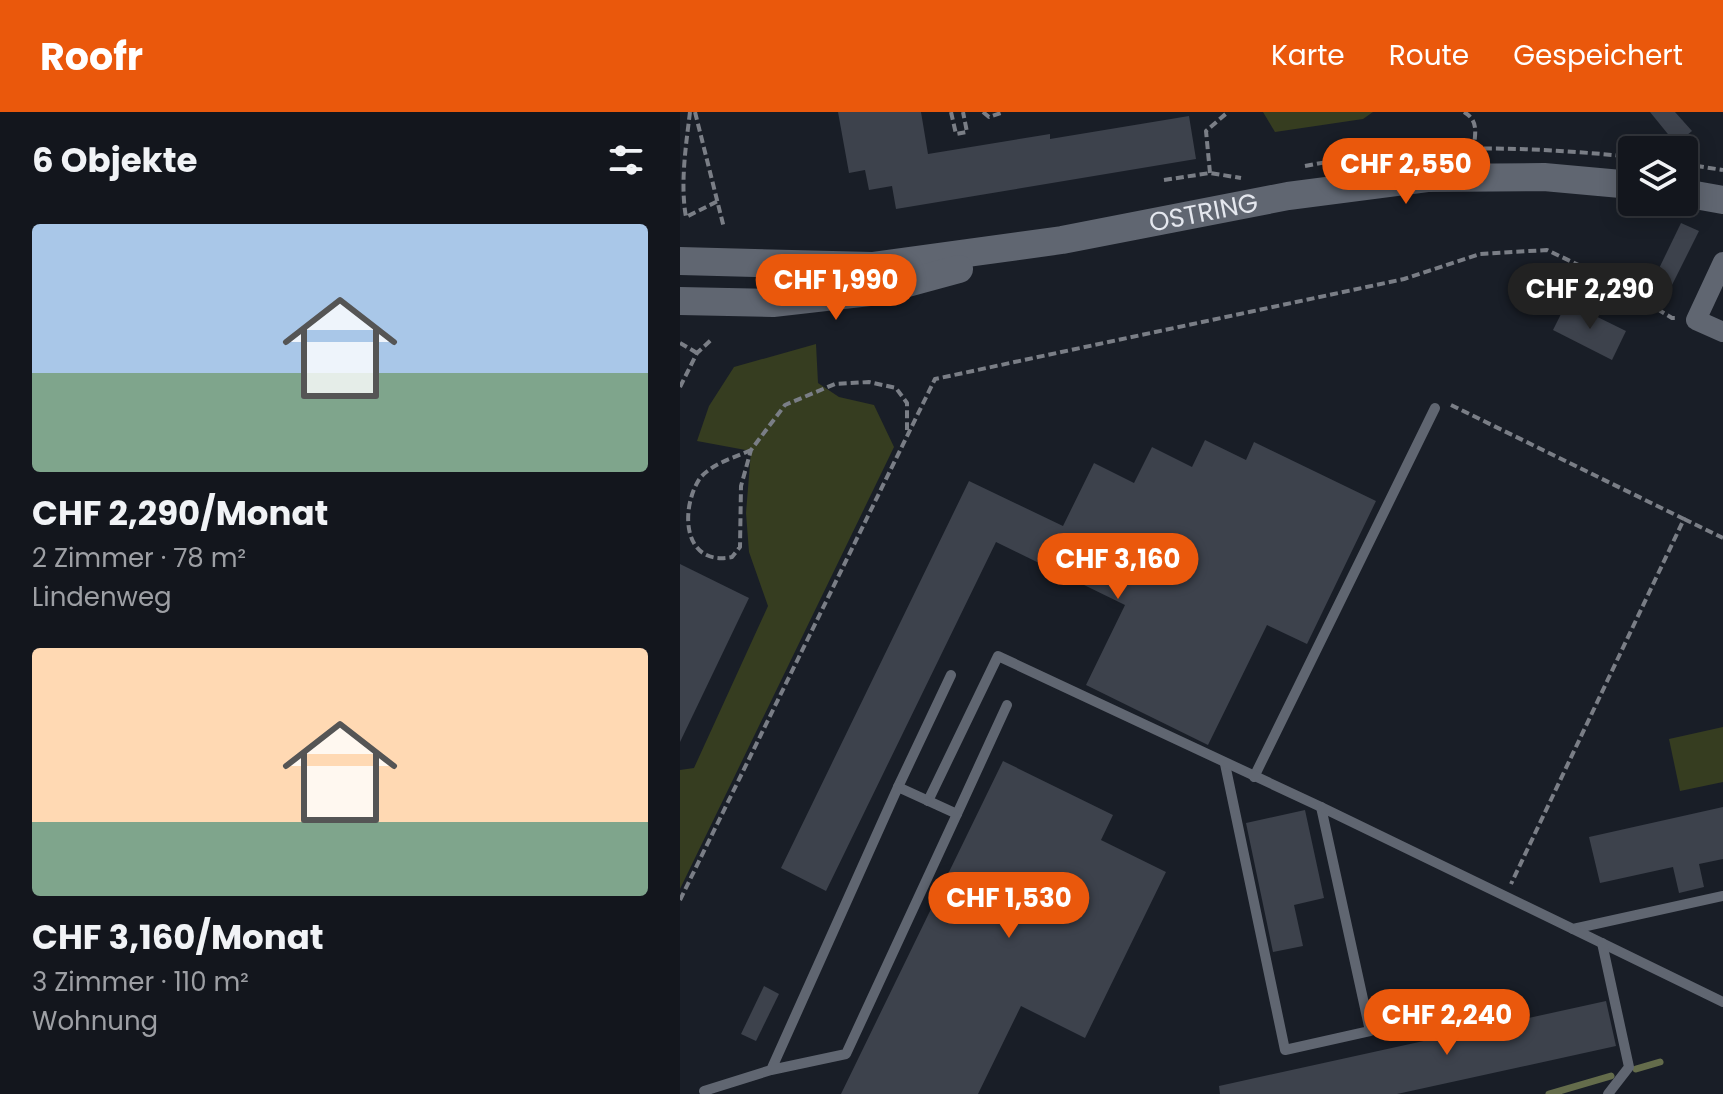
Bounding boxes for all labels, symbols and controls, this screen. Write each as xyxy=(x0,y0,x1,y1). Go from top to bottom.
text: Roofr xyxy=(40,30,143,83)
text: Karte xyxy=(1271,36,1345,75)
text: Route xyxy=(1389,36,1469,75)
text: Gespeichert xyxy=(1513,36,1683,75)
text: 6 Objekte xyxy=(32,136,197,184)
map controls xyxy=(1618,136,1698,216)
button: layers xyxy=(1618,136,1698,216)
icon: filters xyxy=(604,138,648,182)
pin: CHF 2,550 xyxy=(1314,138,1498,206)
text: CHF 2,550 xyxy=(1340,146,1472,182)
street label: OSTRING xyxy=(1146,184,1261,241)
pin: CHF 1,990 xyxy=(744,254,928,322)
text: CHF 1,990 xyxy=(774,262,898,298)
pin: CHF 2,290 xyxy=(1498,263,1682,331)
text: CHF 2,290 xyxy=(1526,271,1654,307)
icon: home xyxy=(268,276,412,420)
text: CHF 2,290/Monat xyxy=(32,489,328,537)
pin: CHF 3,160 xyxy=(1026,533,1210,601)
text: 2 Zimmer · 78 m² xyxy=(32,540,246,576)
text: CHF 3,160 xyxy=(1055,541,1181,577)
text: Lindenweg xyxy=(32,579,172,615)
icon: home xyxy=(268,700,412,844)
pin: CHF 1,530 xyxy=(917,872,1101,940)
text: CHF 1,530 xyxy=(946,880,1072,916)
text: CHF 3,160/Monat xyxy=(32,913,324,961)
text: 3 Zimmer · 110 m² xyxy=(32,964,249,1000)
pin: CHF 2,240 xyxy=(1355,989,1539,1057)
text: CHF 2,240 xyxy=(1382,997,1512,1033)
text: Wohnung xyxy=(32,1003,158,1039)

